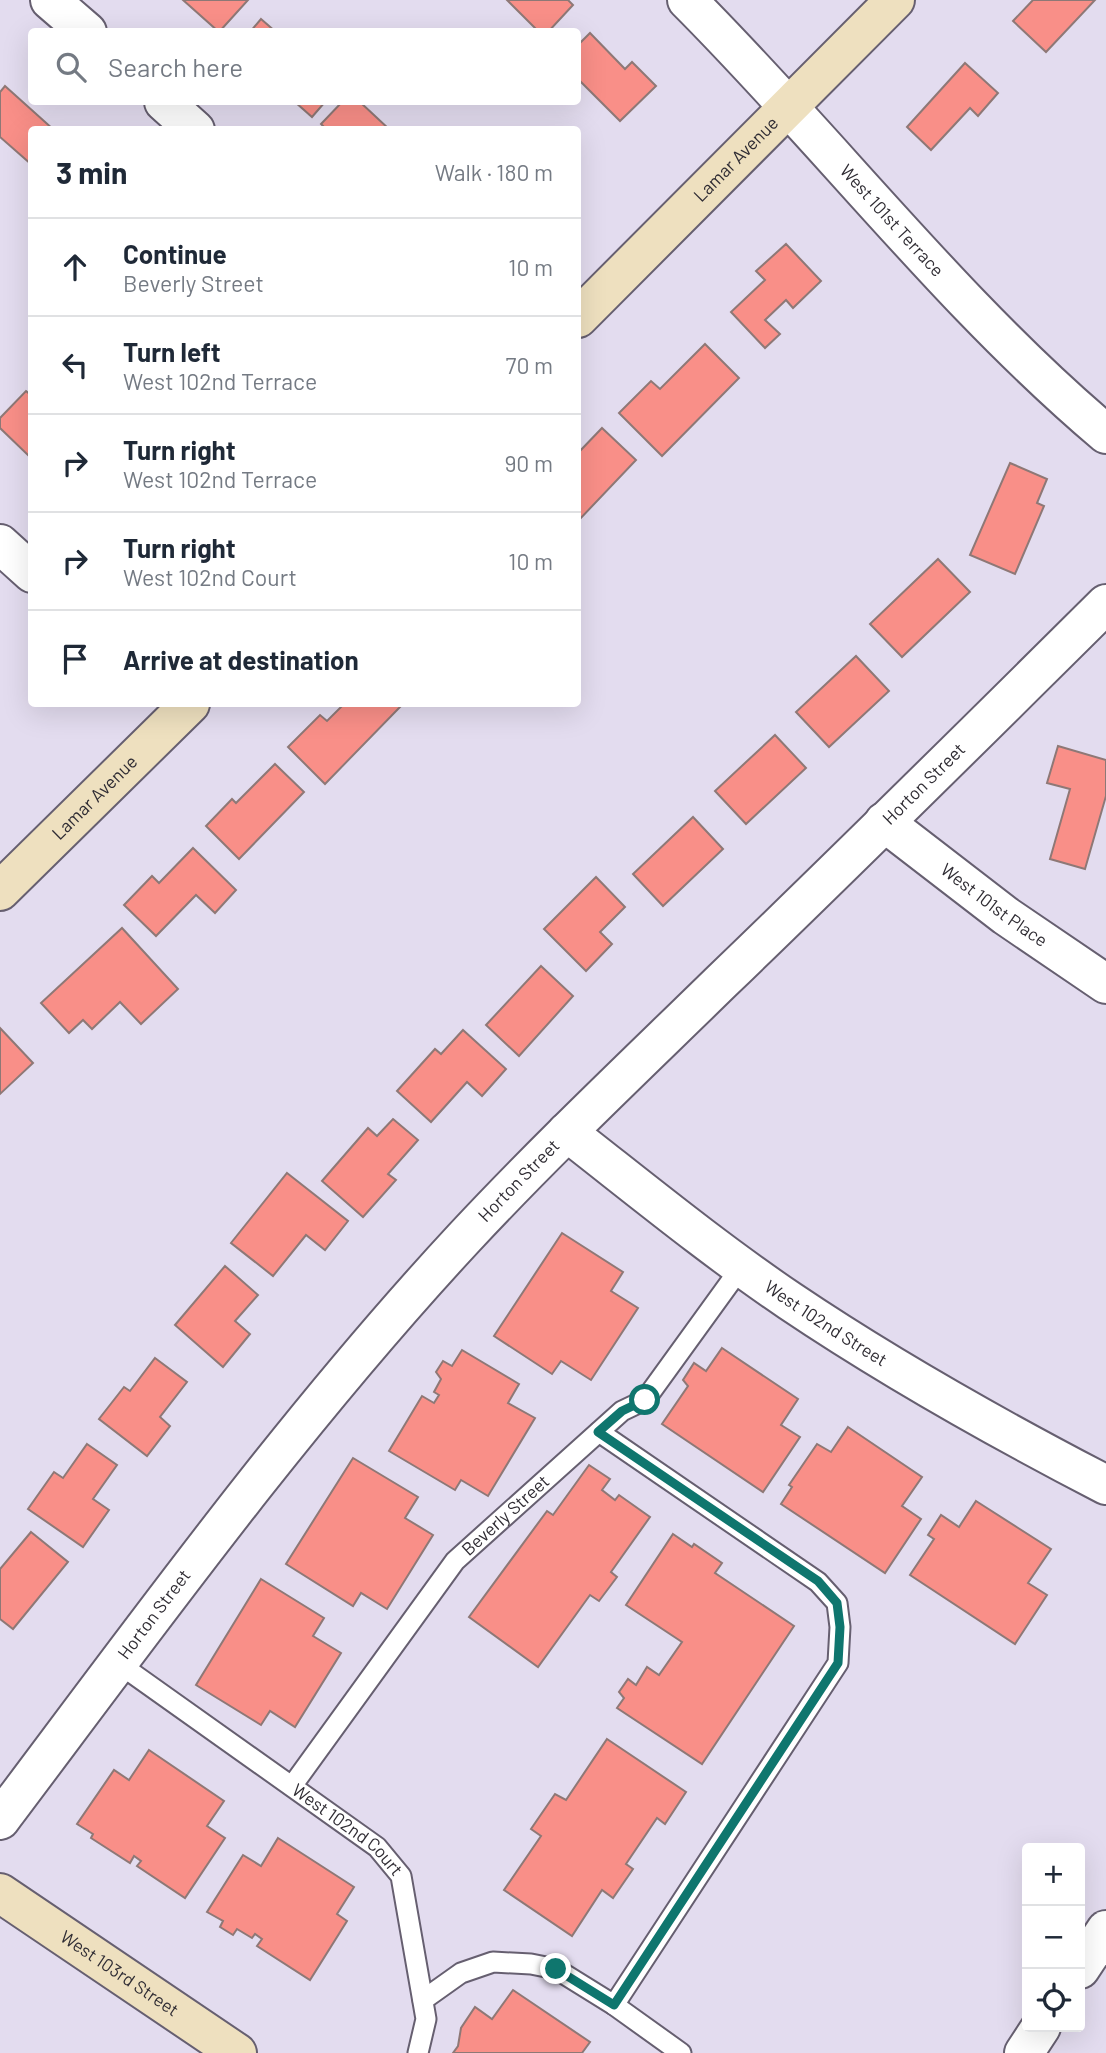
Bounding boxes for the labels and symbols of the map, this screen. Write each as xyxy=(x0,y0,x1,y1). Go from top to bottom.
street label: Lamar Avenue xyxy=(688,112,782,206)
street label: West 101st Terrace xyxy=(836,159,949,281)
street label: Horton Street xyxy=(877,738,969,829)
street label: Lamar Avenue xyxy=(47,750,141,844)
street label: West 101st Place xyxy=(937,858,1052,951)
street label: Horton Street xyxy=(473,1134,564,1226)
street label: West 102nd Street xyxy=(761,1275,891,1370)
route start xyxy=(629,1384,660,1415)
street label: Beverly Street xyxy=(457,1470,553,1560)
street label: Horton Street xyxy=(112,1565,195,1663)
street label: West 102nd Court xyxy=(288,1778,408,1880)
street label: West 103rd Street xyxy=(57,1925,183,2020)
route end xyxy=(540,1953,571,1984)

